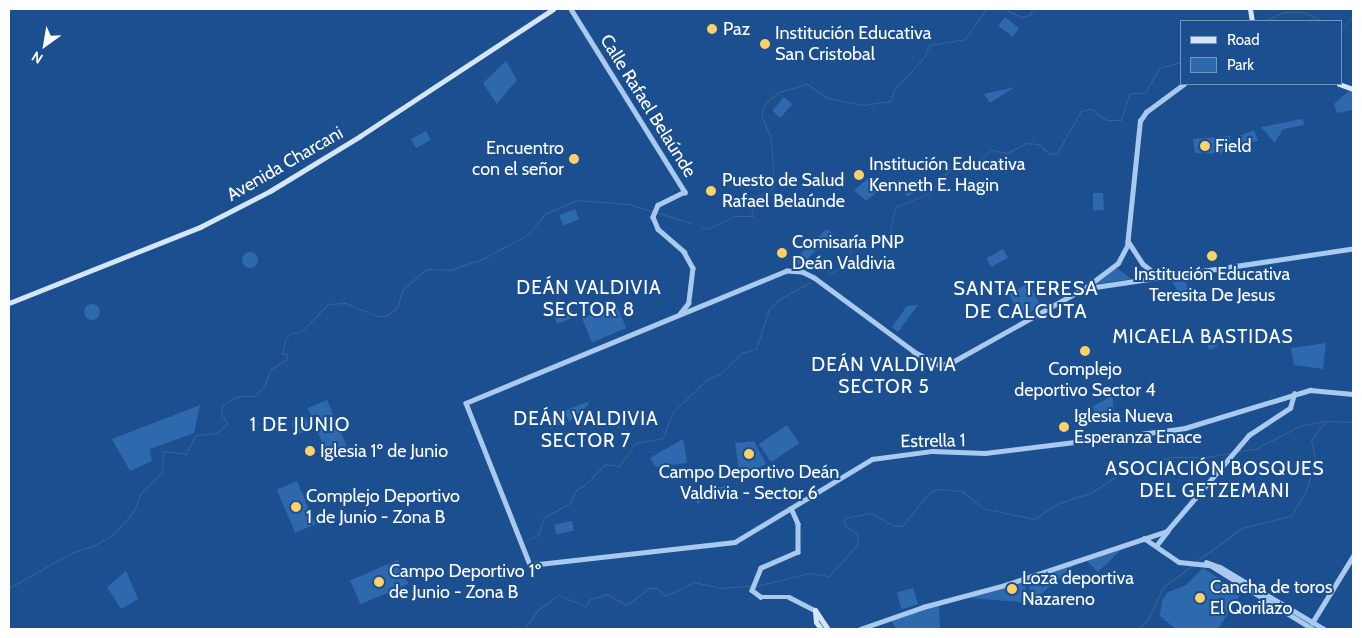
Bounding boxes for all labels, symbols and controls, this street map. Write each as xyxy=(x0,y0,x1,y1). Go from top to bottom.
place label: Paz xyxy=(723,18,750,40)
north arrow xyxy=(20,20,70,70)
legend xyxy=(1180,20,1342,85)
marker: Paz xyxy=(705,22,719,36)
place label: Institución Educativa San Cristobal xyxy=(775,23,931,66)
street label: Calle Rafael Belaúnde xyxy=(595,31,701,181)
text: Road xyxy=(1227,31,1260,49)
marker: Institución Educativa San Cristobal xyxy=(759,38,771,50)
text: N xyxy=(28,47,46,68)
text: Park xyxy=(1227,56,1254,74)
street label: Avenida Charcani xyxy=(223,122,347,206)
place label: Field xyxy=(1215,135,1251,157)
place label: Encuentro con el señor xyxy=(472,138,564,180)
marker: Field xyxy=(1199,140,1211,152)
marker: Encuentro con el señor xyxy=(568,153,580,165)
place label: Institución Educativa Kenneth E. Hagin xyxy=(869,154,1025,196)
marker: Institución Educativa Kenneth E. Hagin xyxy=(853,169,865,181)
place label: Puesto de Salud Rafael Belaúnde xyxy=(722,170,845,212)
marker: Puesto de Salud Rafael Belaúnde xyxy=(704,184,718,198)
place label: Comisaría PNP Deán Valdivia xyxy=(792,232,904,274)
marker: Comisaría PNP Deán Valdivia xyxy=(776,247,788,259)
marker: Institución Educativa Teresita De Jesus xyxy=(1206,250,1218,262)
place label: Institución Educativa Teresita De Jesus xyxy=(1134,264,1290,306)
district label: SANTA TERESA DE CALCUTA xyxy=(952,276,1100,323)
district label: DEÁN VALDIVIA SECTOR 8 xyxy=(515,277,663,321)
district label: MICAELA BASTIDAS xyxy=(1110,326,1296,348)
marker: Complejo deportivo Sector 4 xyxy=(1079,345,1091,357)
district label: DEÁN VALDIVIA SECTOR 5 xyxy=(810,354,958,398)
place label: Complejo deportivo Sector 4 xyxy=(1014,359,1156,402)
place label: Iglesia Nueva Esperanza Enace xyxy=(1074,406,1202,448)
district label: DEÁN VALDIVIA SECTOR 7 xyxy=(512,408,660,452)
district label: 1 DE JUNIO xyxy=(248,414,352,436)
marker: Iglesia Nueva Esperanza Enace xyxy=(1058,421,1070,433)
street label: Estrella 1 xyxy=(900,430,966,452)
place label: Iglesia 1º de Junio xyxy=(320,440,448,462)
marker: Iglesia 1º de Junio xyxy=(304,445,316,457)
marker: Campo Deportivo Deán Valdivia - Sector 6 xyxy=(743,448,755,460)
district label: ASOCIACIÓN BOSQUES DEL GETZEMANI xyxy=(1103,458,1327,502)
place label: Campo Deportivo Deán Valdivia - Sector 6 xyxy=(659,462,839,504)
place label: Complejo Deportivo 1 de Junio - Zona B xyxy=(306,486,460,528)
marker: Complejo Deportivo 1 de Junio - Zona B xyxy=(290,501,302,513)
place label: Campo Deportivo 1º de Junio - Zona B xyxy=(389,561,541,604)
place label: Loza deportiva Nazareno xyxy=(1022,568,1134,610)
marker: Campo Deportivo 1º de Junio - Zona B xyxy=(373,576,385,588)
place label: Cancha de toros El Qorilazo xyxy=(1210,577,1332,620)
marker: Loza deportiva Nazareno xyxy=(1006,583,1018,595)
marker: Cancha de toros El Qorilazo xyxy=(1194,592,1206,604)

